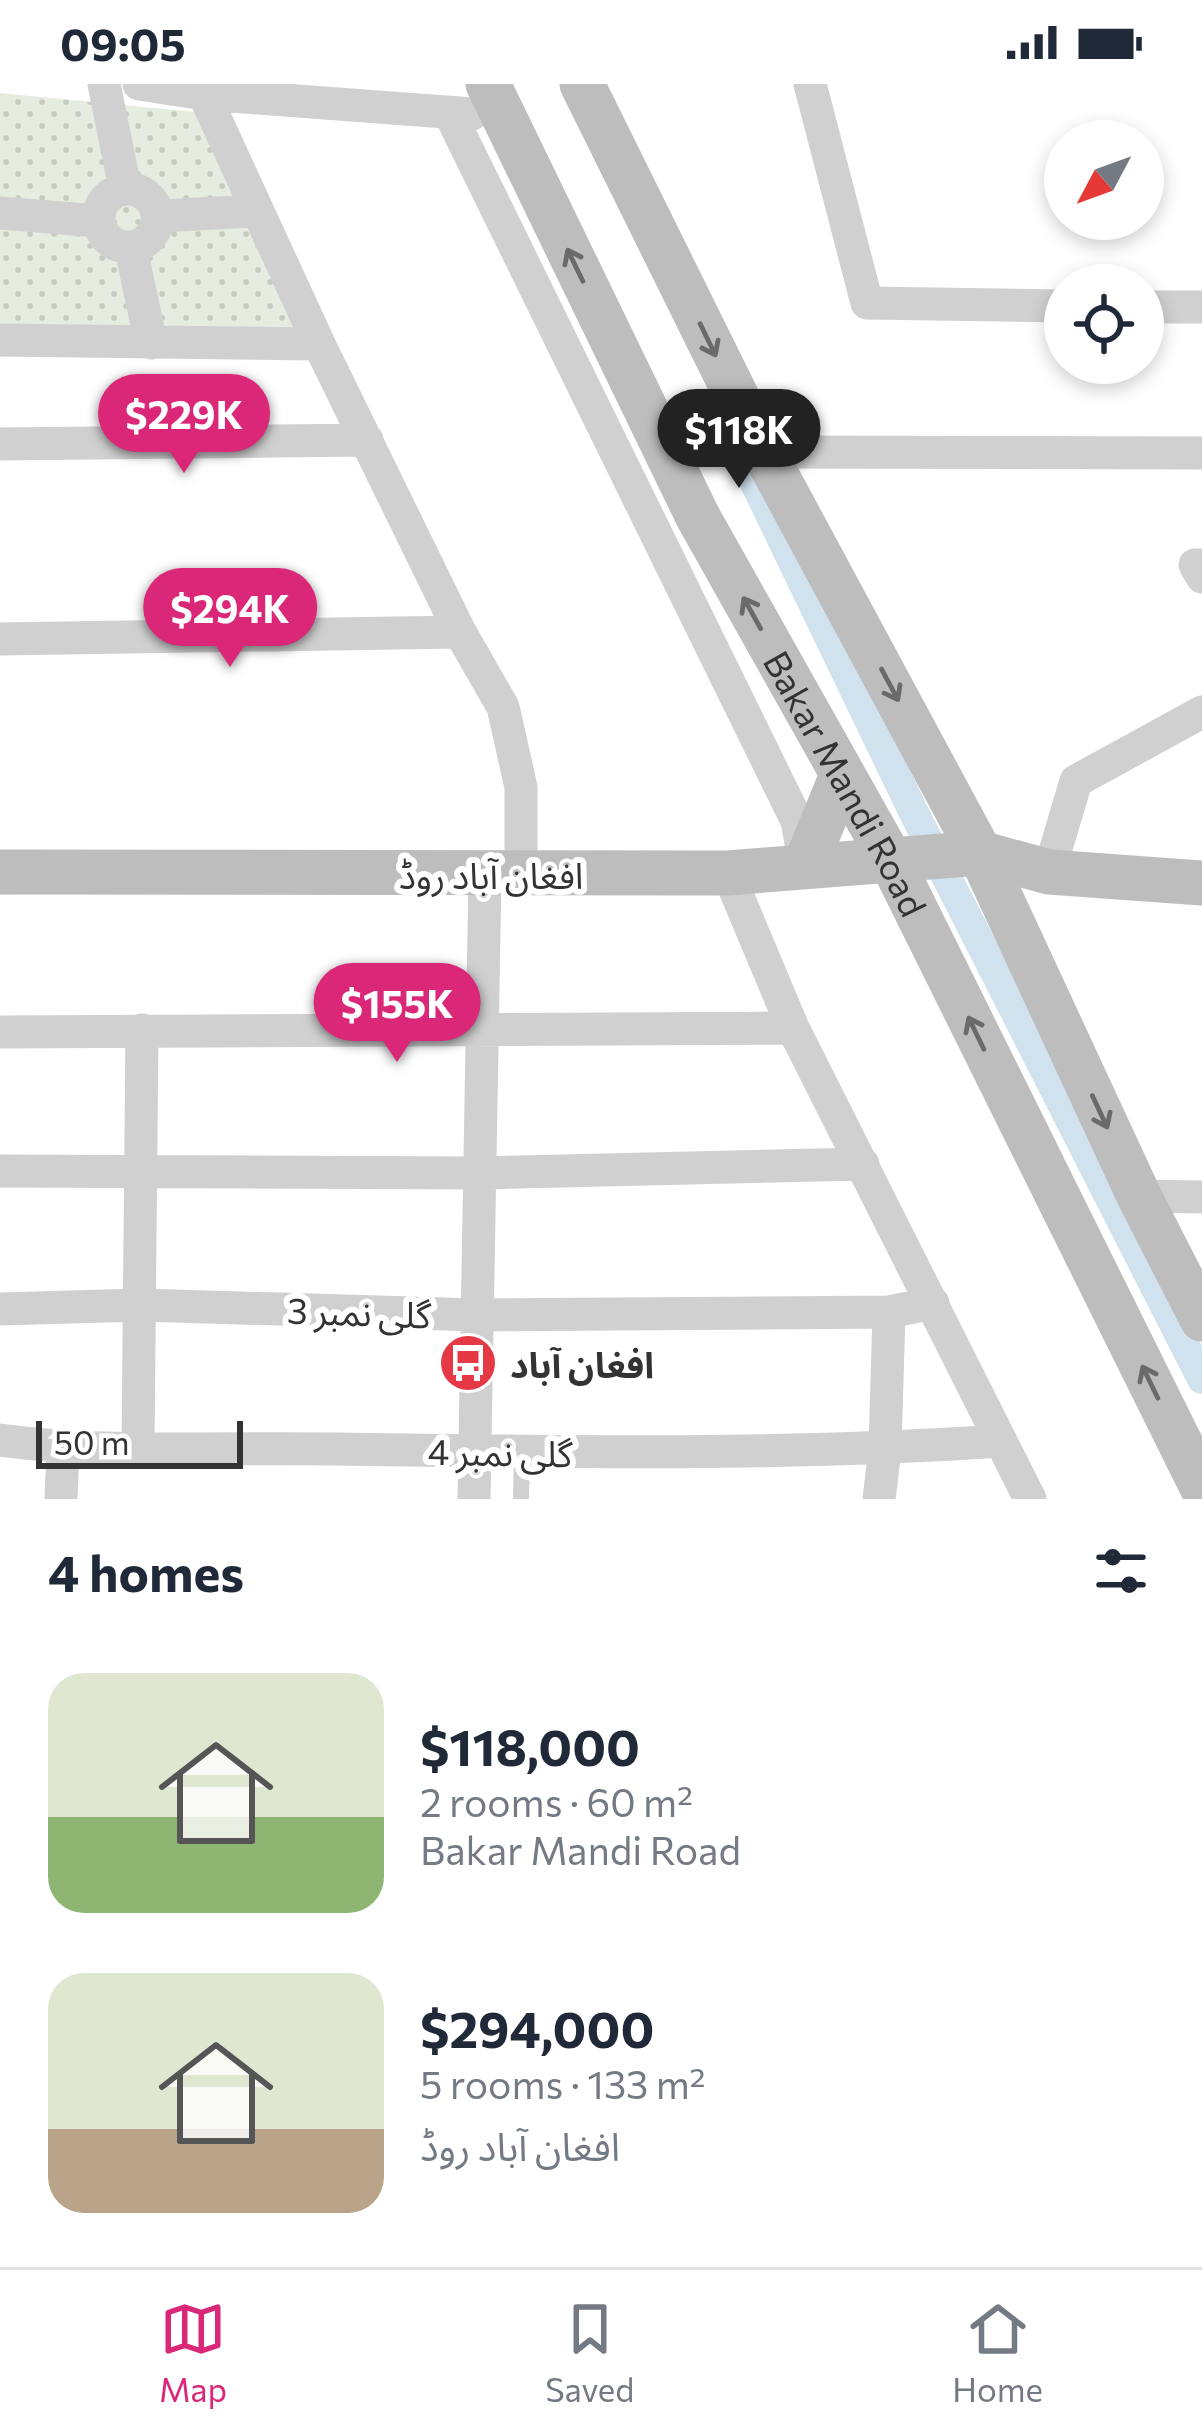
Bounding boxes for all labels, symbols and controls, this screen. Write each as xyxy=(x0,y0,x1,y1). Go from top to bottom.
text: 09:05 xyxy=(60,15,186,70)
north arrow xyxy=(1044,120,1164,240)
map controls xyxy=(1044,120,1164,384)
one-way arrow xyxy=(563,248,586,284)
button: locate xyxy=(1044,264,1164,384)
one-way arrow xyxy=(698,321,721,357)
pin: $229K xyxy=(100,374,268,476)
text: $229K xyxy=(125,389,243,437)
pin: $118K xyxy=(655,389,823,491)
text: $118K xyxy=(684,404,794,452)
pin: $294K xyxy=(146,568,314,670)
text: $294K xyxy=(170,583,290,631)
one-way arrow xyxy=(740,596,763,631)
street label: Bakar Mandi Road xyxy=(756,643,937,923)
one-way arrow xyxy=(879,666,902,701)
street label: افغان آباد روڈ xyxy=(399,852,583,898)
pin: $155K xyxy=(313,963,481,1065)
text: $155K xyxy=(341,978,453,1026)
one-way arrow xyxy=(964,1015,987,1051)
one-way arrow xyxy=(1090,1093,1112,1129)
street label: گلی نمبر 3 xyxy=(286,1287,433,1338)
bus stop icon: افغان آباد xyxy=(437,1332,499,1394)
place label: افغان آباد xyxy=(510,1341,654,1386)
one-way arrow xyxy=(1138,1365,1160,1401)
scale bar xyxy=(36,1415,243,1468)
text: 50 m xyxy=(54,1421,130,1462)
street label: گلی نمبر 4 xyxy=(427,1428,574,1476)
icon: filters xyxy=(1088,1538,1154,1604)
text: 4 homes xyxy=(48,1540,244,1603)
text: $118,000 xyxy=(420,1714,640,1777)
icon: home xyxy=(144,1721,288,1865)
text: 2 rooms · 60 m² xyxy=(420,1777,693,1825)
text: Bakar Mandi Road xyxy=(420,1825,741,1873)
text: $294,000 xyxy=(420,1996,654,2059)
icon: home xyxy=(144,2021,288,2165)
text: 5 rooms · 133 m² xyxy=(420,2059,706,2107)
text: افغان آباد روڈ xyxy=(420,2121,620,2169)
tab: Map xyxy=(159,2296,227,2409)
tab: Saved xyxy=(545,2296,634,2409)
tab: Home xyxy=(952,2296,1043,2409)

